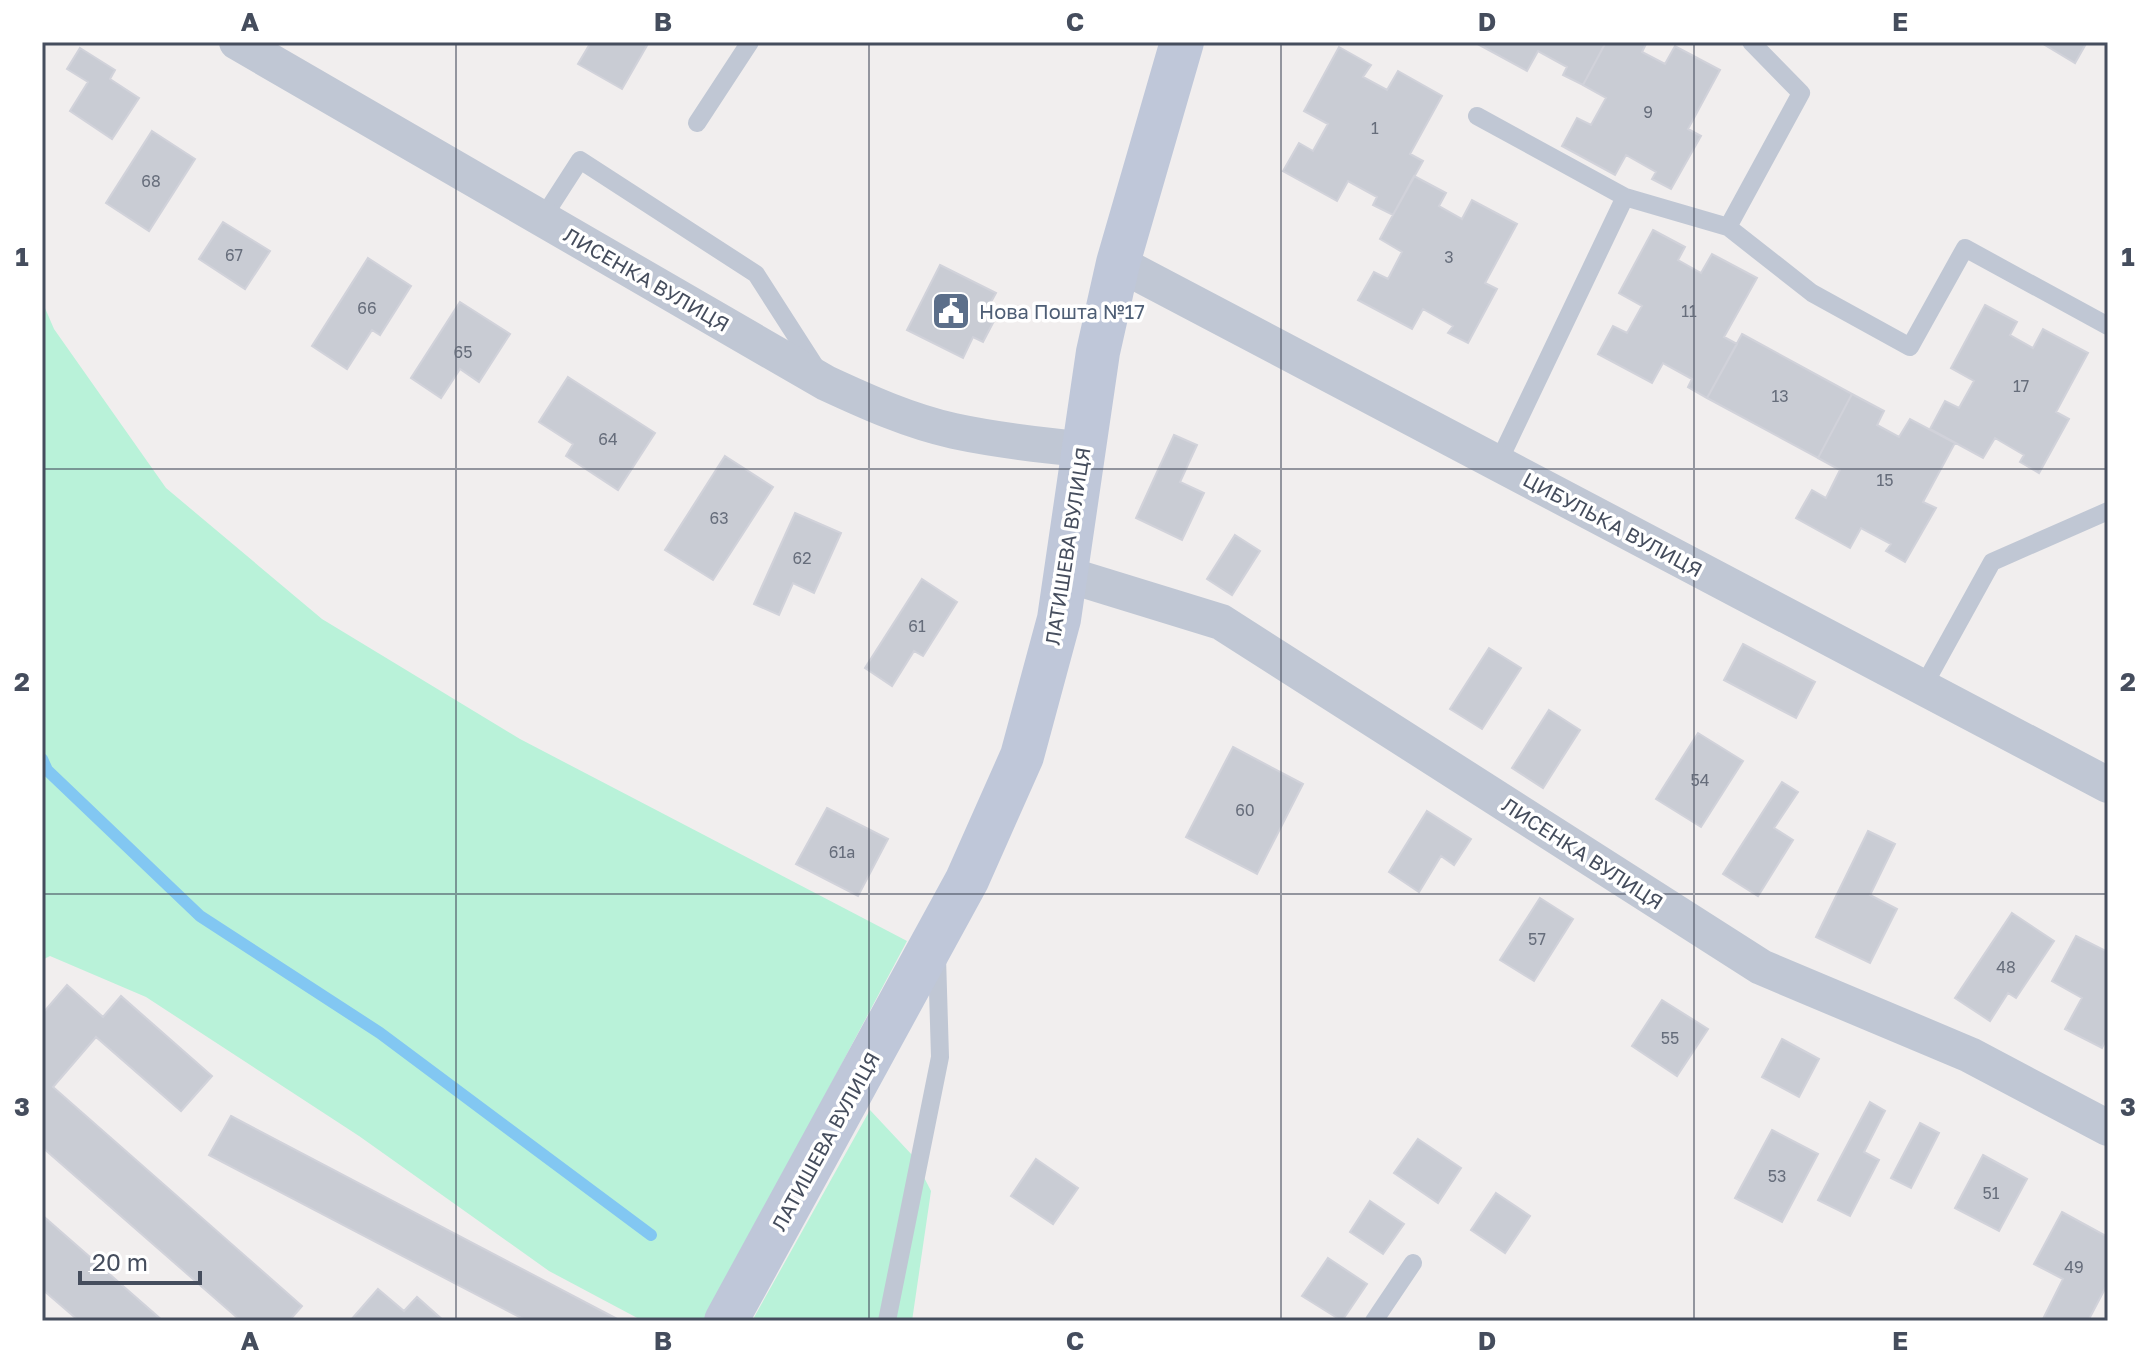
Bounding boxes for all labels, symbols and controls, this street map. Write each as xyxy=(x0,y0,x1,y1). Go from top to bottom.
text: A xyxy=(241,6,260,37)
text: B xyxy=(654,6,672,37)
text: C xyxy=(1066,6,1084,37)
text: D xyxy=(1478,6,1496,37)
text: E xyxy=(1892,6,1908,37)
house number: 9 xyxy=(1643,102,1653,122)
house number: 1 xyxy=(1371,118,1379,138)
house number: 68 xyxy=(141,171,161,191)
street label: ЛИСЕНКА ВУЛИЦЯ xyxy=(560,222,734,336)
text: 1 xyxy=(15,241,29,272)
text: 1 xyxy=(2121,241,2135,272)
house number: 67 xyxy=(225,245,243,265)
house number: 3 xyxy=(1444,247,1454,267)
public building icon: Нова Пошта №17 xyxy=(930,290,972,332)
house number: 66 xyxy=(357,298,377,318)
place label: Нова Пошта №17 xyxy=(979,299,1145,323)
house number: 11 xyxy=(1681,301,1697,321)
house number: 65 xyxy=(454,342,472,362)
house number: 17 xyxy=(2013,376,2029,396)
house number: 13 xyxy=(1771,386,1789,406)
house number: 64 xyxy=(598,429,618,449)
street label: ЛАТИШЕВА ВУЛИЦЯ xyxy=(1039,445,1095,647)
street label: ЦИБУЛЬКА ВУЛИЦЯ xyxy=(1519,467,1707,581)
house number: 15 xyxy=(1876,470,1894,490)
house number: 63 xyxy=(709,508,729,528)
house number: 62 xyxy=(793,548,811,568)
house number: 61 xyxy=(908,616,926,636)
text: 2 xyxy=(14,666,30,697)
text: 2 xyxy=(2120,666,2136,697)
house number: 54 xyxy=(1690,770,1710,790)
street label: ЛИСЕНКА ВУЛИЦЯ xyxy=(1498,792,1668,914)
house number: 60 xyxy=(1235,800,1255,820)
house number: 61а xyxy=(829,842,855,862)
house number: 57 xyxy=(1528,929,1546,949)
house number: 48 xyxy=(1996,957,2016,977)
house number: 55 xyxy=(1661,1028,1679,1048)
street label: ЛАТИШЕВА ВУЛИЦЯ xyxy=(766,1048,884,1234)
text: 3 xyxy=(14,1091,30,1122)
text: 3 xyxy=(2120,1091,2136,1122)
house number: 53 xyxy=(1768,1166,1786,1186)
house number: 51 xyxy=(1982,1183,2000,1203)
scale bar xyxy=(80,1235,200,1285)
text: 20 m xyxy=(92,1247,148,1276)
house number: 49 xyxy=(2064,1257,2084,1277)
text: A xyxy=(241,1325,260,1356)
text: B xyxy=(654,1325,672,1356)
text: C xyxy=(1066,1325,1084,1356)
text: D xyxy=(1478,1325,1496,1356)
text: E xyxy=(1892,1325,1908,1356)

